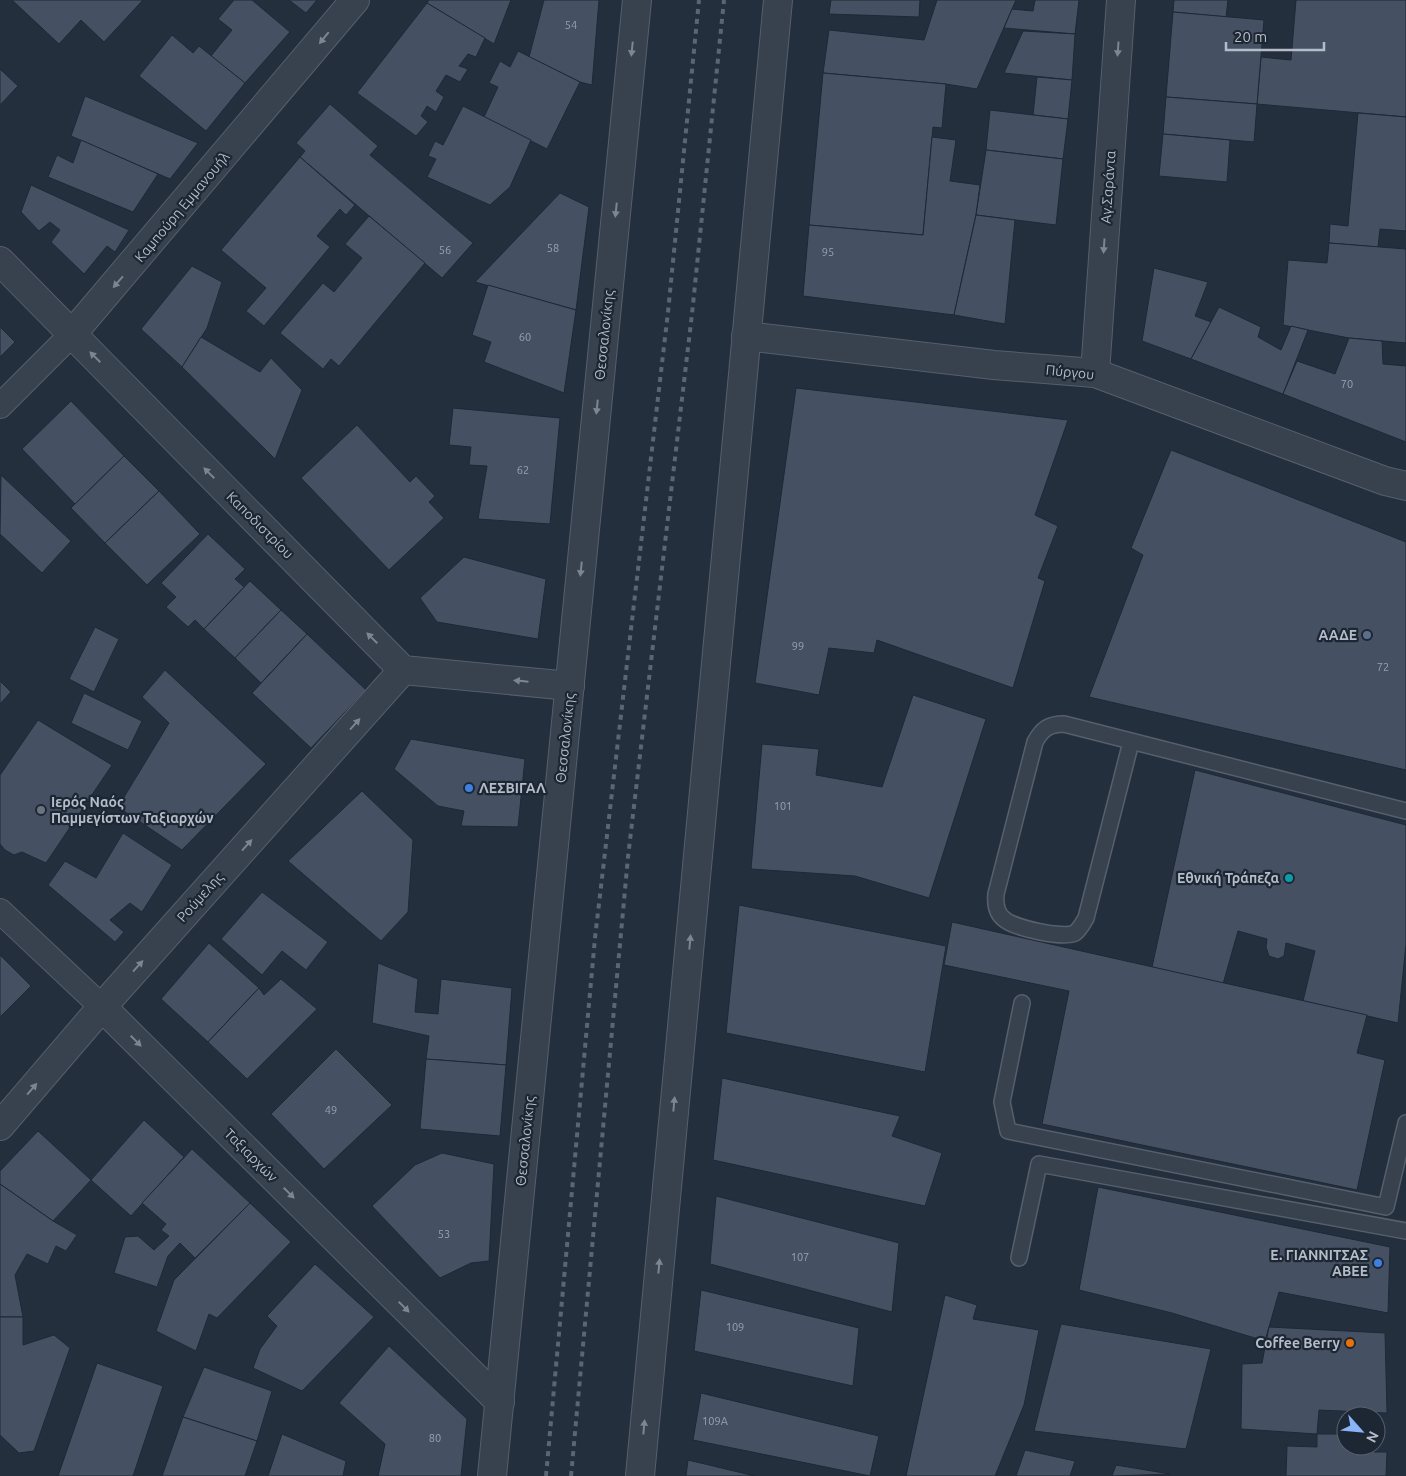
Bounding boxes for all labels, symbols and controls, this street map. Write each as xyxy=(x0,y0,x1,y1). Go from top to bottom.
house number: 54 xyxy=(565,19,577,31)
scale bar xyxy=(1226,20,1324,52)
text: 20 m xyxy=(1234,28,1267,45)
one-way arrow xyxy=(319,31,330,44)
one-way arrow xyxy=(628,41,636,57)
one-way arrow xyxy=(1113,41,1121,57)
street label: Καμπούρη Εμμανουήλ xyxy=(131,149,233,265)
street label: Αγ.Σαράντα xyxy=(1097,149,1119,224)
one-way arrow xyxy=(612,203,620,219)
one-way arrow xyxy=(1099,238,1107,254)
house number: 58 xyxy=(547,242,559,254)
house number: 56 xyxy=(439,244,451,256)
house number: 95 xyxy=(822,246,834,258)
one-way arrow xyxy=(112,275,123,288)
street label: Θεσσαλονίκης xyxy=(591,289,617,381)
house number: 60 xyxy=(519,331,531,343)
one-way arrow xyxy=(89,351,101,363)
street label: Πύργου xyxy=(1045,361,1095,383)
house number: 70 xyxy=(1341,378,1353,390)
one-way arrow xyxy=(593,399,601,415)
house number: 62 xyxy=(517,464,529,476)
one-way arrow xyxy=(203,467,215,479)
street label: Καποδιστρίου xyxy=(223,488,297,562)
one-way arrow xyxy=(577,561,585,577)
place label: ΑΑΔΕ xyxy=(1318,627,1357,643)
marker: ΑΑΔΕ xyxy=(1361,629,1373,641)
one-way arrow xyxy=(366,632,378,644)
house number: 99 xyxy=(792,640,804,652)
house number: 72 xyxy=(1377,661,1389,673)
one-way arrow xyxy=(513,677,529,685)
street label: Θεσσαλονίκης xyxy=(552,692,578,784)
one-way arrow xyxy=(349,718,361,730)
place label: ΛΕΣΒΙΓΑΛ xyxy=(479,780,546,796)
marker: ΛΕΣΒΙΓΑΛ xyxy=(463,782,475,794)
place label: Ιερός Ναός Παμμεγίστων Ταξιαρχών xyxy=(51,794,214,827)
house number: 101 xyxy=(774,800,792,812)
marker: Ιερός Ναός Παμμεγίστων Ταξιαρχών xyxy=(35,804,47,816)
one-way arrow xyxy=(241,839,253,851)
street label: Ρούμελης xyxy=(174,868,227,925)
place label: Εθνική Τράπεζα xyxy=(1177,870,1279,887)
marker: Εθνική Τράπεζα xyxy=(1283,872,1295,884)
one-way arrow xyxy=(686,934,694,950)
one-way arrow xyxy=(133,960,144,973)
one-way arrow xyxy=(130,1035,142,1047)
one-way arrow xyxy=(26,1082,37,1095)
street label: Θεσσαλονίκης xyxy=(512,1095,538,1187)
one-way arrow xyxy=(671,1096,679,1112)
house number: 49 xyxy=(325,1104,337,1116)
street label: Ταξιαρχών xyxy=(221,1125,281,1185)
one-way arrow xyxy=(283,1187,295,1199)
house number: 53 xyxy=(438,1228,450,1240)
place label: Ε. ΓΙΑΝΝΙΤΣΑΣ ΑΒΕΕ xyxy=(1270,1247,1368,1279)
house number: 107 xyxy=(791,1251,809,1263)
one-way arrow xyxy=(655,1257,663,1273)
marker: Ε. ΓΙΑΝΝΙΤΣΑΣ ΑΒΕΕ xyxy=(1372,1257,1384,1269)
one-way arrow xyxy=(398,1301,410,1313)
house number: 109 xyxy=(726,1321,744,1333)
place label: Coffee Berry xyxy=(1255,1335,1341,1351)
marker: Coffee Berry xyxy=(1344,1337,1356,1349)
north arrow xyxy=(1336,1406,1386,1456)
house number: 109Α xyxy=(702,1415,729,1427)
one-way arrow xyxy=(640,1419,648,1435)
text: N xyxy=(1363,1429,1382,1445)
house number: 80 xyxy=(429,1432,441,1444)

